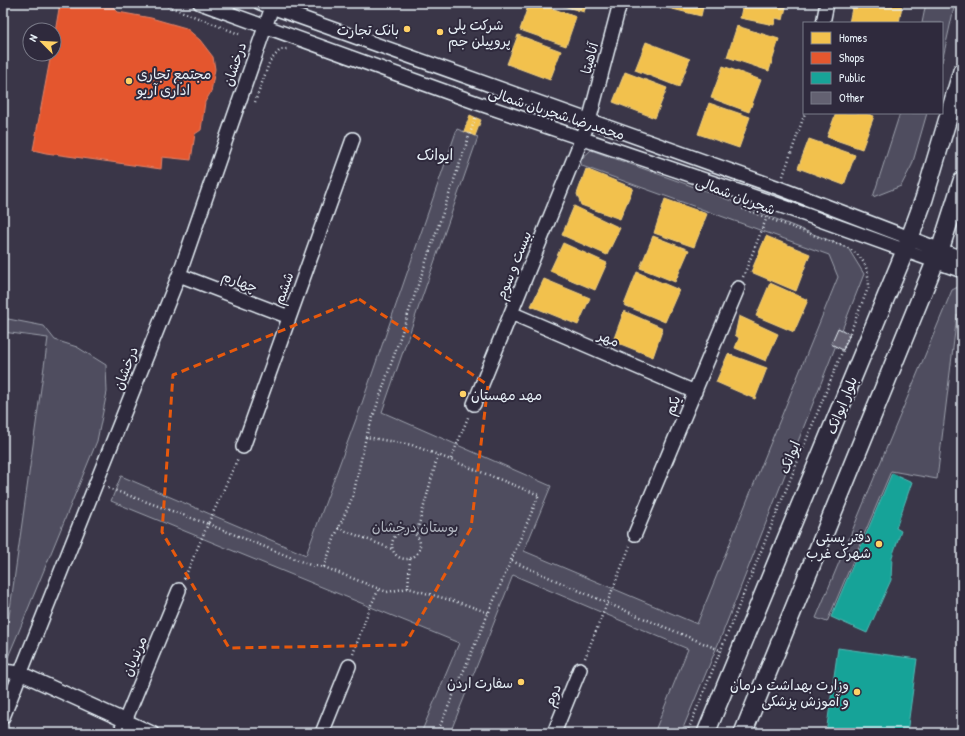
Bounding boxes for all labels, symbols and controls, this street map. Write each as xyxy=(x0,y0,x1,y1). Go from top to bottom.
place label: شرکت پلی پروپیلن جم xyxy=(448,15,511,52)
place label: بانک تجارت xyxy=(337,20,399,39)
north arrow xyxy=(22,22,62,62)
legend xyxy=(803,22,943,114)
marker: بانک تجارت xyxy=(402,24,412,34)
marker: شرکت پلی پروپیلن جم xyxy=(435,27,445,37)
text: Homes xyxy=(839,29,867,46)
text: N xyxy=(25,32,41,43)
street label: درخشان xyxy=(218,40,250,88)
street label: آناهیتا xyxy=(576,40,602,76)
text: Shops xyxy=(839,49,865,66)
place label: مجتمع تجاری اداری آريو xyxy=(136,64,211,99)
text: Public xyxy=(839,69,865,86)
marker: مجتمع تجاری اداری آريو xyxy=(124,76,134,86)
street label: محمدرضا شجریان شمالی xyxy=(487,82,627,144)
text: Other xyxy=(839,89,865,106)
district label: ایوانک xyxy=(417,144,453,165)
street label: شجریان شمالی xyxy=(693,171,779,219)
street label: بیست و سوم xyxy=(491,228,538,303)
street label: چهارم xyxy=(219,266,261,298)
street label: ششم xyxy=(268,269,299,307)
street label: مهر xyxy=(595,325,623,351)
street label: درخشان xyxy=(108,344,142,392)
street label: بلوار ایوانک xyxy=(821,373,861,437)
place label: مهد مهستان xyxy=(471,385,542,404)
marker: مهد مهستان xyxy=(458,389,468,399)
street label: یکم xyxy=(659,392,686,419)
street label: ایوانک xyxy=(774,438,804,476)
park label: بوستان درخشان xyxy=(372,517,458,536)
place label: دفتر پستی شهرک غرب xyxy=(806,527,871,562)
marker: دفتر پستی شهرک غرب xyxy=(874,539,884,549)
street label: مرنديان xyxy=(117,633,151,679)
place label: سفارت اردن xyxy=(447,673,513,692)
place label: وزارت بهداشت درمان و آموزش پزشکی xyxy=(730,675,849,711)
marker: سفارت اردن xyxy=(516,677,526,687)
street label: دوم xyxy=(539,681,567,710)
marker: وزارت بهداشت درمان و آموزش پزشکی xyxy=(852,687,862,697)

